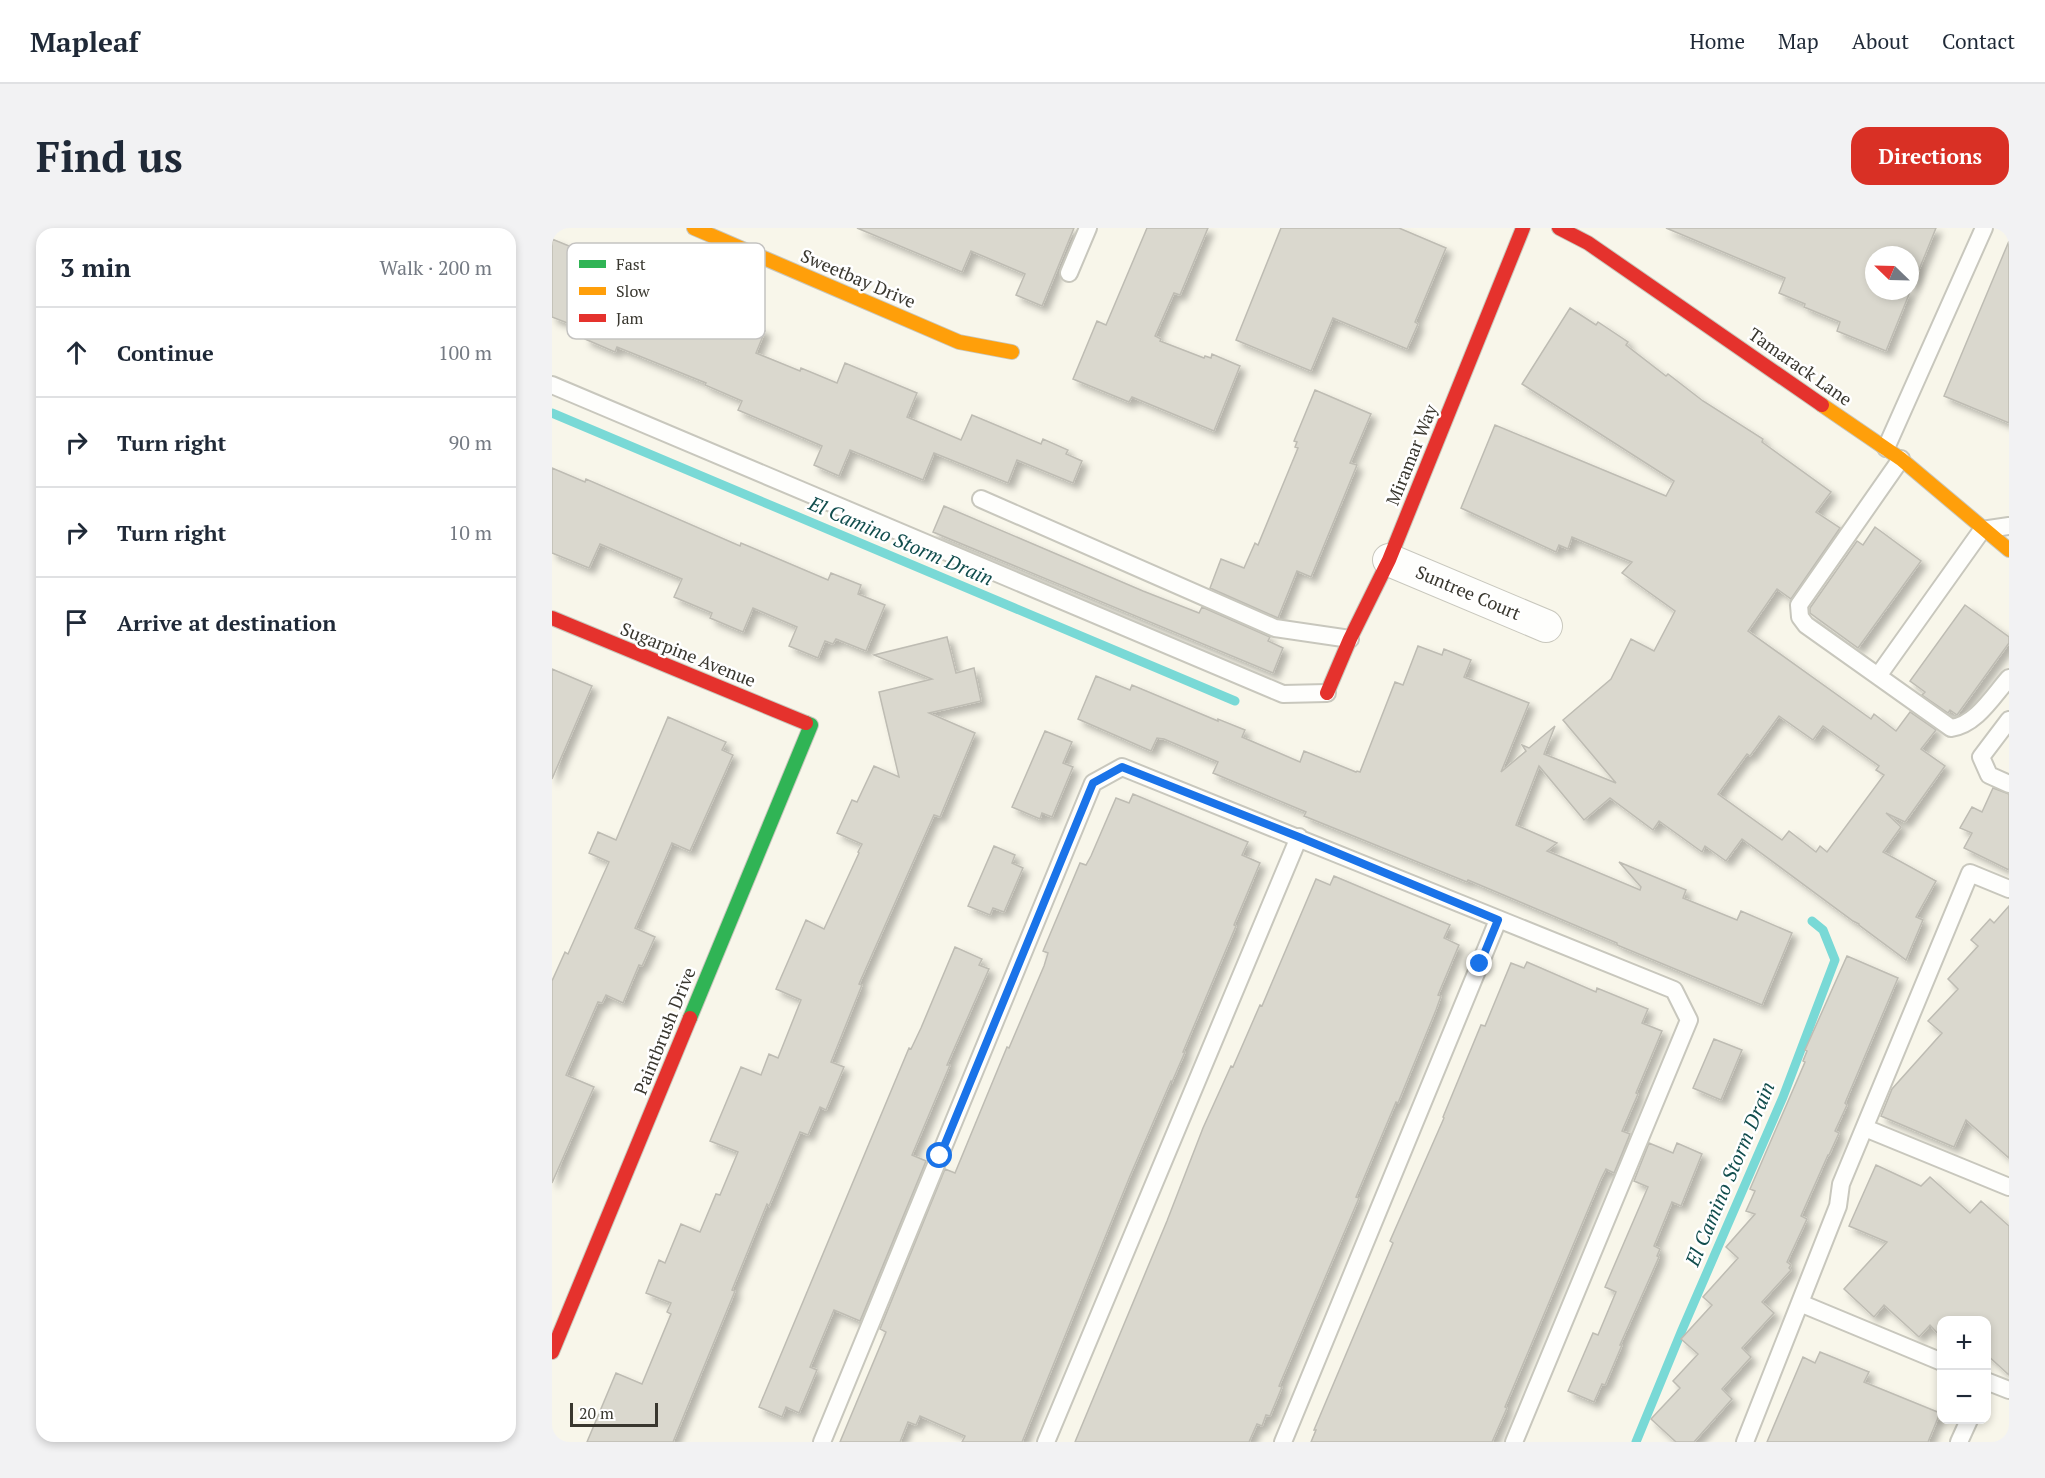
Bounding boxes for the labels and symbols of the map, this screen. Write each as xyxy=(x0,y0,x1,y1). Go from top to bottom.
legend xyxy=(567,243,765,339)
street label: Sweetbay Drive xyxy=(797,243,920,313)
north arrow xyxy=(1865,246,1919,300)
text: Fast xyxy=(616,253,646,275)
text: Slow xyxy=(616,280,650,302)
text: Jam xyxy=(616,307,644,329)
street label: Tamarack Lane xyxy=(1744,322,1857,411)
street label: Miramar Way xyxy=(1380,400,1443,509)
water label: El Camino Storm Drain xyxy=(804,489,998,592)
street label: Suntree Court xyxy=(1412,559,1525,625)
street label: Sugarpine Avenue xyxy=(617,616,760,692)
route end xyxy=(1466,950,1492,976)
street label: Paintbrush Drive xyxy=(628,963,701,1098)
water label: El Camino Storm Drain xyxy=(1678,1077,1781,1271)
route start xyxy=(926,1142,952,1168)
scale bar xyxy=(570,1400,658,1428)

